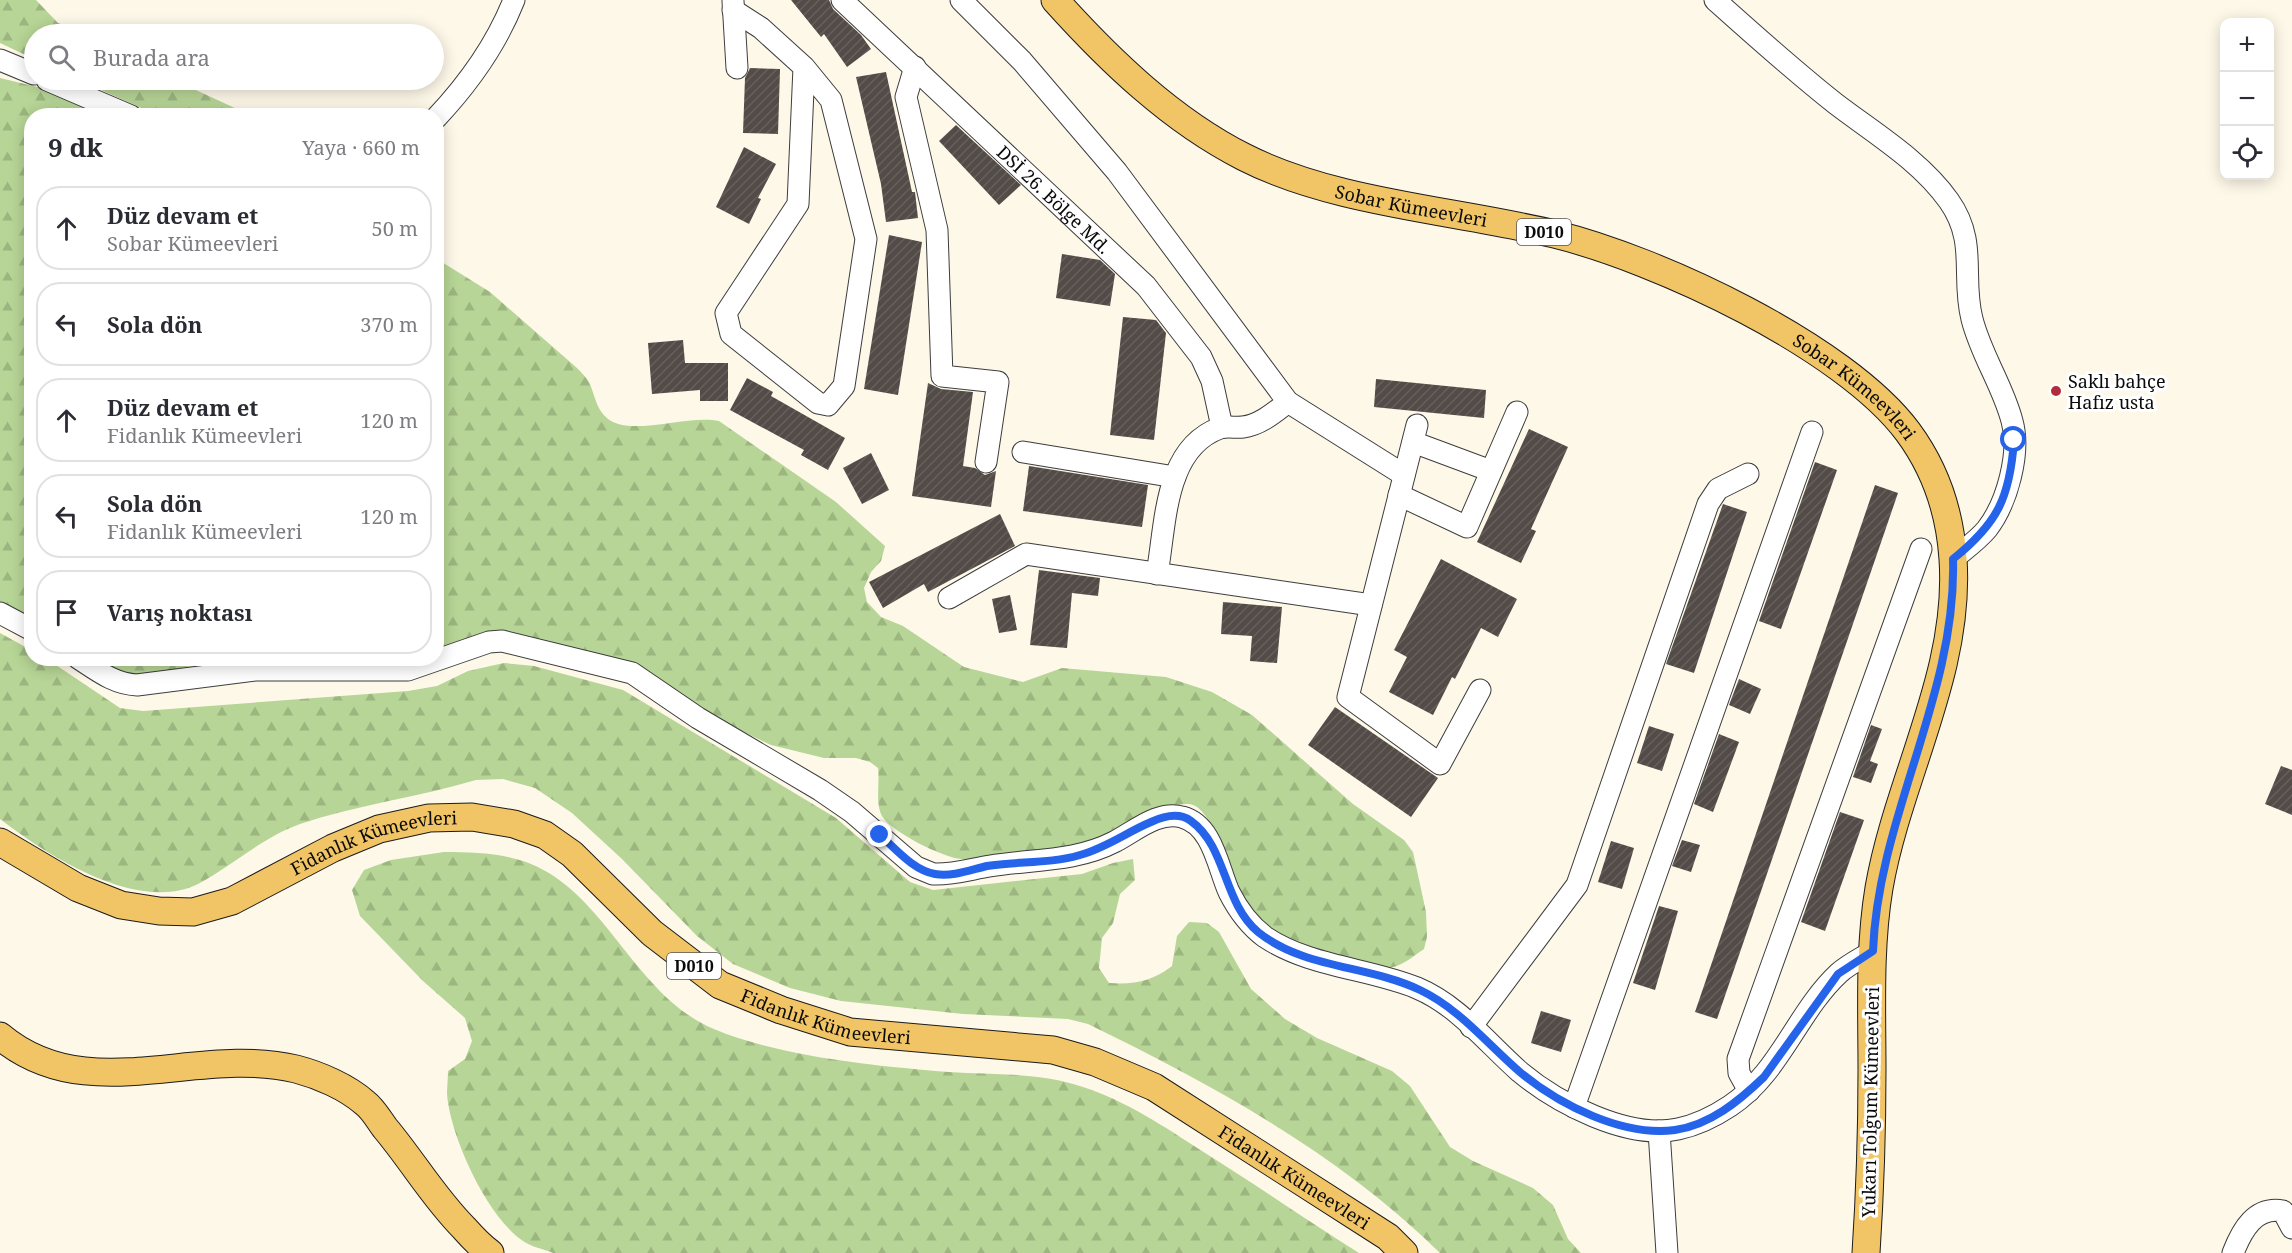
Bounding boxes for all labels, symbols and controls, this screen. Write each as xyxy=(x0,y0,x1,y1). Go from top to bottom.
map controls xyxy=(2220,18,2274,180)
button: + xyxy=(2220,18,2274,72)
search box xyxy=(24,24,444,90)
icon: search xyxy=(45,41,78,74)
text: Burada ara xyxy=(93,42,210,72)
button: − xyxy=(2220,72,2274,126)
button: locate xyxy=(2220,126,2274,180)
text: 9 dk xyxy=(48,129,103,165)
text: Yaya · 660 m xyxy=(302,134,420,161)
street label: DSİ 26. Bölge Md. xyxy=(992,140,1116,259)
street label: Sobar Kümeevleri xyxy=(1333,179,1490,232)
text: Düz devam et xyxy=(107,200,258,230)
icon: ahead xyxy=(50,212,83,245)
text: 50 m xyxy=(372,215,418,242)
road number: D010 xyxy=(1517,219,1571,245)
text: Sobar Kümeevleri xyxy=(107,230,278,257)
icon: left xyxy=(50,308,83,341)
text: Sola dön xyxy=(107,309,202,339)
text: 370 m xyxy=(360,311,418,338)
street label: Sobar Kümeevleri xyxy=(1789,328,1922,445)
place label: Saklı bahçe Hafız usta xyxy=(2068,369,2166,414)
marker: Saklı bahçe Hafız usta xyxy=(2049,384,2063,398)
text: Düz devam et xyxy=(107,392,258,422)
icon: ahead xyxy=(50,404,83,437)
text: 120 m xyxy=(360,407,418,434)
text: Fidanlık Kümeevleri xyxy=(107,422,302,449)
route start xyxy=(2000,426,2026,452)
text: Sola dön xyxy=(107,488,202,518)
icon: left xyxy=(50,500,83,533)
text: 120 m xyxy=(360,503,418,530)
text: Fidanlık Kümeevleri xyxy=(107,518,302,545)
icon: arrive xyxy=(50,596,83,629)
text: Varış noktası xyxy=(107,597,252,627)
street label: Fidanlık Kümeevleri xyxy=(286,805,458,880)
route end xyxy=(866,821,892,847)
road number: D010 xyxy=(667,953,721,979)
street label: Fidanlık Kümeevleri xyxy=(737,983,912,1049)
street label: Yukarı Tolgum Kümeevleri xyxy=(1856,986,1884,1219)
street label: Fidanlık Kümeevleri xyxy=(1214,1119,1375,1235)

